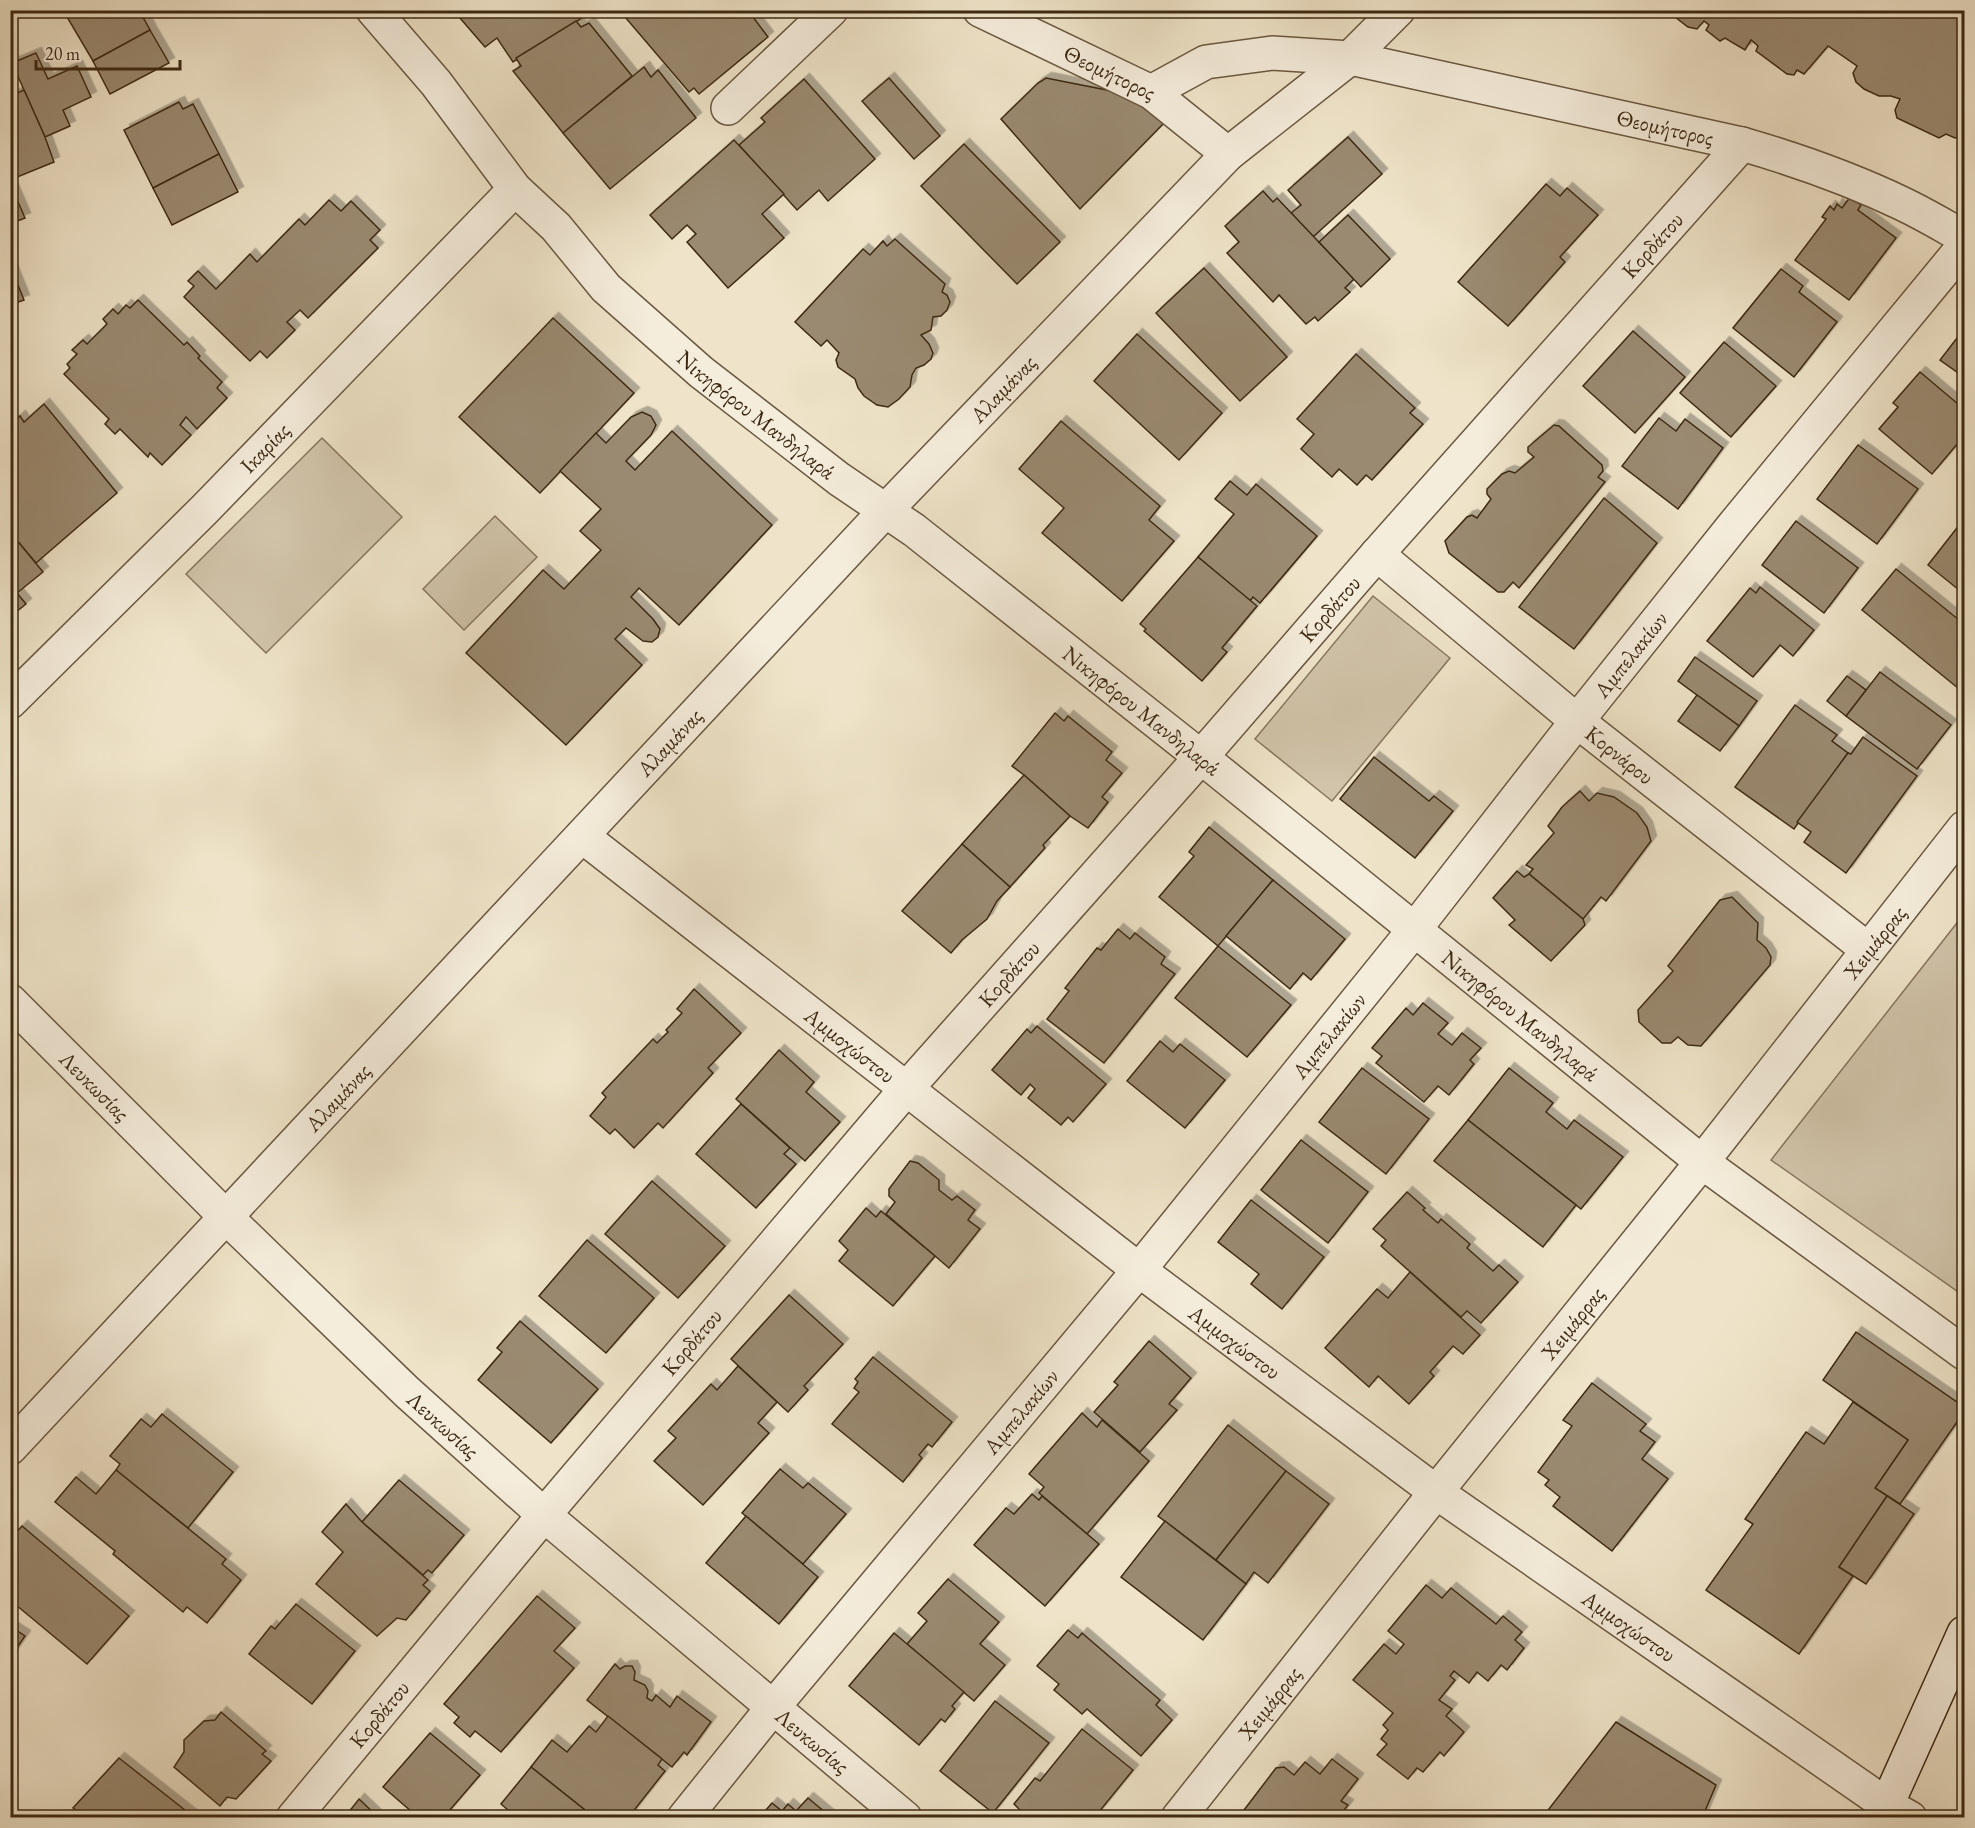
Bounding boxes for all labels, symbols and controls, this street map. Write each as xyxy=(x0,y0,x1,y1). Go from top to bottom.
scale bar xyxy=(36,33,180,71)
street label: Θεομήτορος xyxy=(1059,38,1161,107)
text: 20 m xyxy=(45,42,80,65)
street label: Θεομήτορος xyxy=(1614,102,1716,152)
street label: Κορδάτου xyxy=(1615,206,1689,284)
street label: Νικηφόρου Μανδηλαρά xyxy=(671,343,842,486)
street label: Αλαμάνας xyxy=(963,348,1042,429)
street label: Ικαρίας xyxy=(233,416,296,479)
street label: Κορδάτου xyxy=(1293,569,1367,648)
street label: Αμπελακίων xyxy=(1586,605,1674,704)
street label: Νικηφόρου Μανδηλαρά xyxy=(1057,639,1228,782)
street label: Αλαμάνας xyxy=(629,701,709,783)
street label: Κορνάρου xyxy=(1579,719,1660,791)
street label: Χειμάρρας xyxy=(1836,899,1912,986)
street label: Κορδάτου xyxy=(971,934,1046,1013)
street label: Νικηφόρου Μανδηλαρά xyxy=(1436,943,1605,1088)
street label: Αμπελακίων xyxy=(1284,986,1372,1085)
street label: Αμμοχώστου xyxy=(798,1000,902,1089)
street label: Λευκωσίας xyxy=(53,1044,136,1127)
street label: Αλαμάνας xyxy=(298,1057,377,1138)
street label: Χειμάρρας xyxy=(1533,1280,1611,1366)
street label: Αμμοχώστου xyxy=(1182,1297,1287,1386)
street label: Κορδάτου xyxy=(655,1302,728,1381)
street label: Αμπελακίων xyxy=(976,1362,1065,1461)
street label: Λευκωσίας xyxy=(400,1384,486,1465)
street label: Αμμοχώστου xyxy=(1576,1583,1682,1669)
street label: Χειμάρρας xyxy=(1230,1660,1307,1746)
street label: Κορδάτου xyxy=(343,1674,416,1754)
street label: Λευκωσίας xyxy=(769,1700,856,1780)

